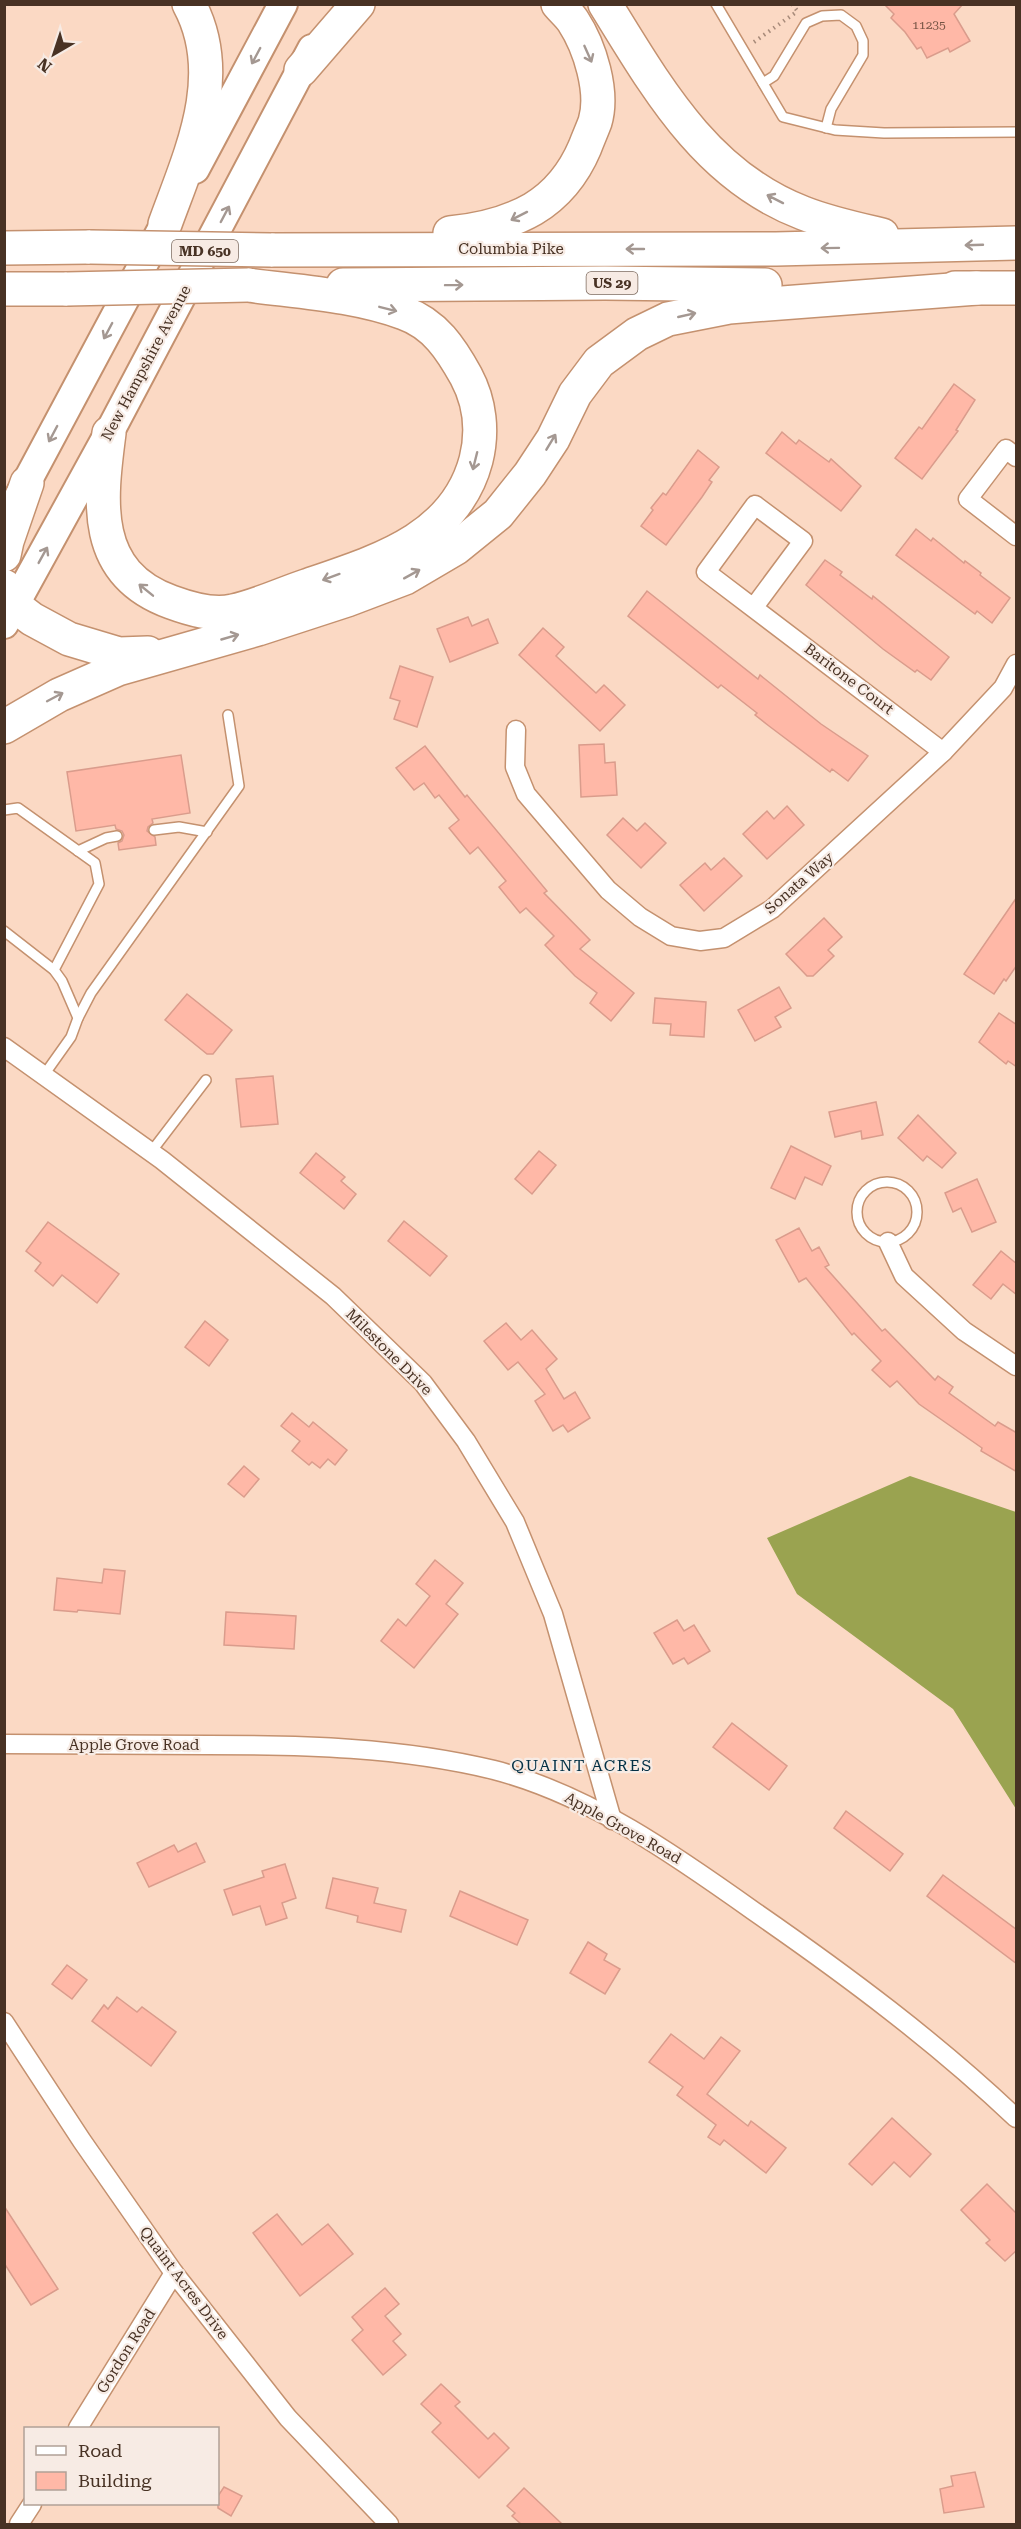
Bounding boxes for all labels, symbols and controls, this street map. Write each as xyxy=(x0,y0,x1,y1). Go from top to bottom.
house number: 11235 xyxy=(912,18,946,32)
north arrow xyxy=(24,24,84,84)
one-way arrow xyxy=(583,44,594,62)
one-way arrow xyxy=(249,47,261,65)
text: N xyxy=(34,54,56,77)
one-way arrow xyxy=(767,193,784,205)
one-way arrow xyxy=(220,206,231,224)
one-way arrow xyxy=(511,211,529,222)
one-way arrow xyxy=(964,239,984,250)
road number: MD 650 xyxy=(172,240,238,262)
street label: Columbia Pike xyxy=(458,240,564,258)
one-way arrow xyxy=(821,242,841,254)
one-way arrow xyxy=(626,243,646,255)
road number: US 29 xyxy=(586,272,638,294)
one-way arrow xyxy=(443,279,463,291)
street label: New Hampshire Avenue xyxy=(97,282,195,444)
one-way arrow xyxy=(379,304,398,316)
one-way arrow xyxy=(677,308,696,320)
one-way arrow xyxy=(102,322,114,339)
one-way arrow xyxy=(47,425,59,442)
one-way arrow xyxy=(545,434,557,451)
one-way arrow xyxy=(469,451,481,470)
one-way arrow xyxy=(37,547,49,564)
one-way arrow xyxy=(402,568,420,579)
one-way arrow xyxy=(322,573,340,584)
one-way arrow xyxy=(139,583,155,596)
one-way arrow xyxy=(220,630,239,642)
street label: Baritone Court xyxy=(801,640,897,719)
one-way arrow xyxy=(46,691,64,703)
street label: Sonata Way xyxy=(761,848,837,918)
street label: Milestone Drive xyxy=(342,1305,436,1399)
street label: Apple Grove Road xyxy=(69,1736,200,1754)
district label: QUAINT ACRES xyxy=(511,1756,653,1775)
street label: Apple Grove Road xyxy=(562,1788,685,1868)
street label: Quaint Acres Drive xyxy=(136,2223,232,2343)
street label: Gordon Road xyxy=(93,2305,159,2397)
legend xyxy=(24,2427,219,2505)
text: Road xyxy=(78,2440,123,2461)
text: Building xyxy=(78,2470,152,2491)

